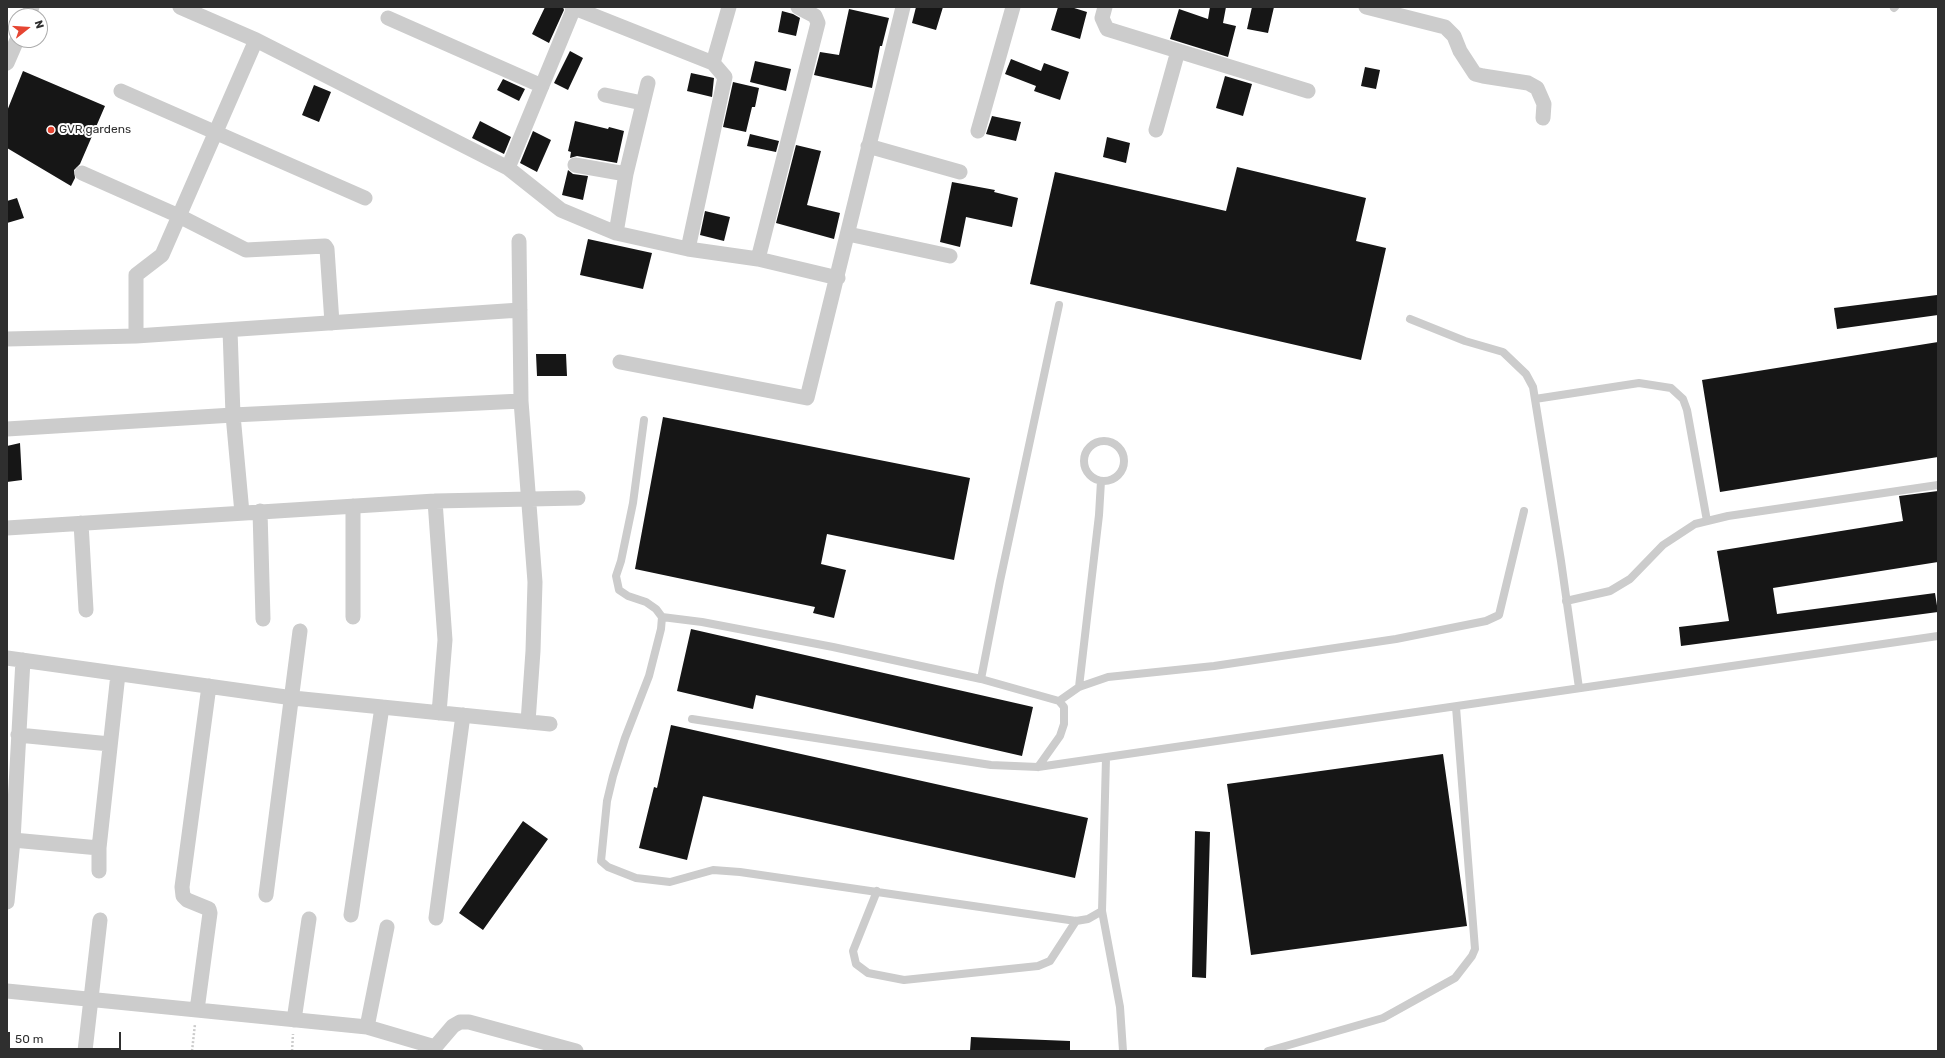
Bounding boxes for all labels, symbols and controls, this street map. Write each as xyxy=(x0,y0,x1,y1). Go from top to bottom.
north arrow xyxy=(8,8,48,48)
text: N xyxy=(32,19,46,30)
place label: GVR gardens xyxy=(59,123,131,137)
marker: GVR gardens xyxy=(46,125,56,135)
scale bar xyxy=(10,1024,123,1050)
text: 50 m xyxy=(15,1032,43,1046)

